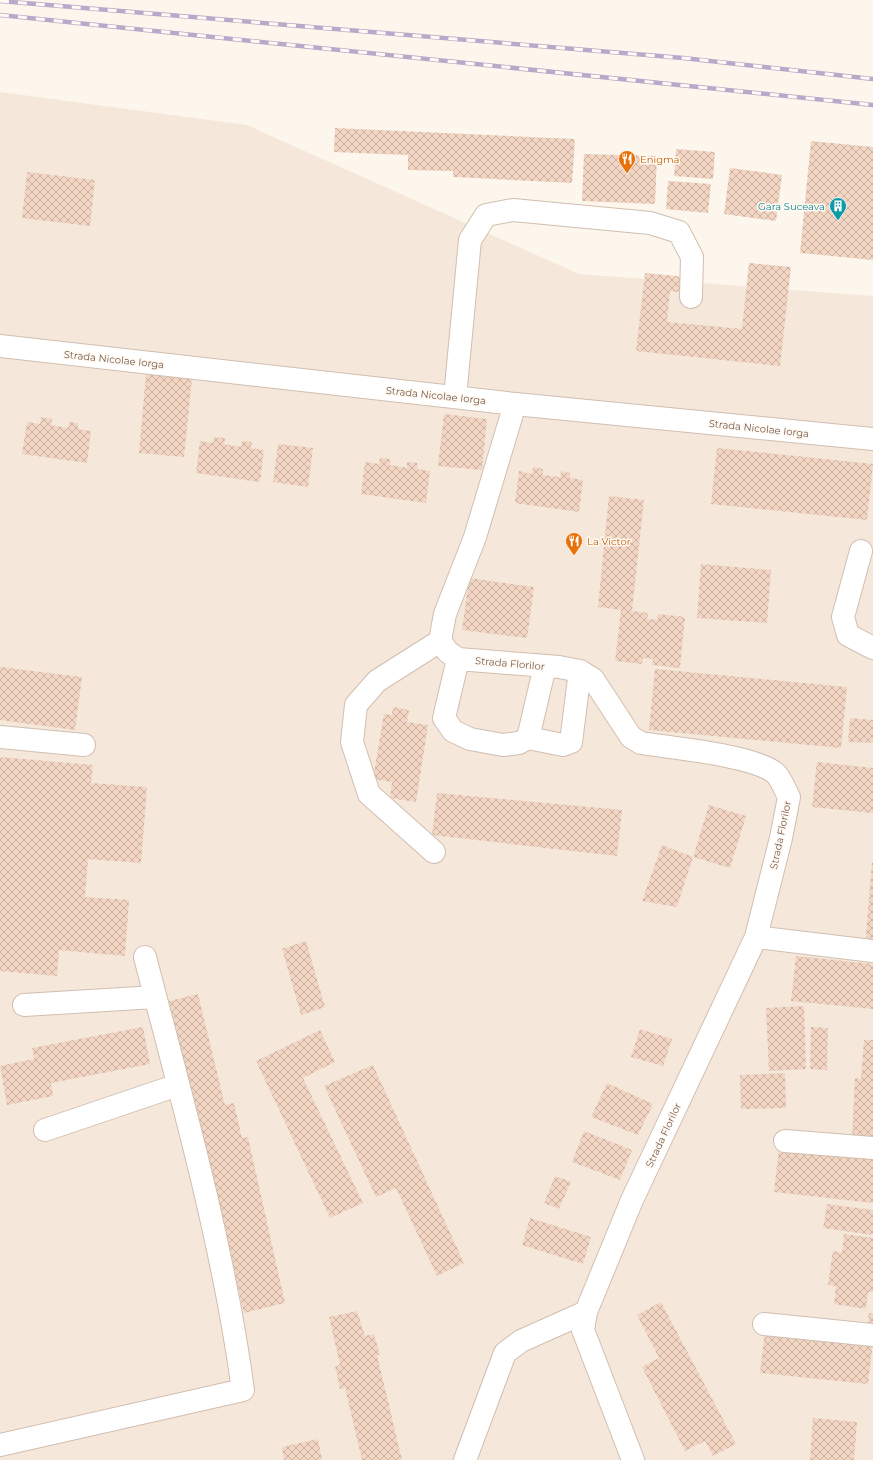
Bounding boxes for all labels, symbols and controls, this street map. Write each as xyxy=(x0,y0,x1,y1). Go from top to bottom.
restaurant icon: Enigma xyxy=(617,149,637,174)
place label: Enigma xyxy=(640,153,680,166)
building icon: Gara Suceava xyxy=(828,196,848,221)
place label: Gara Suceava xyxy=(758,200,825,213)
street label: Strada Nicolae Iorga xyxy=(63,348,165,371)
street label: Strada Nicolae Iorga xyxy=(385,384,487,407)
street label: Strada Nicolae Iorga xyxy=(708,417,810,440)
restaurant icon: La Victor xyxy=(564,531,584,556)
place label: La Victor xyxy=(587,535,631,548)
street label: Strada Florilor xyxy=(475,654,545,673)
street label: Strada Florilor xyxy=(767,800,794,871)
street label: Strada Florilor xyxy=(643,1101,684,1170)

